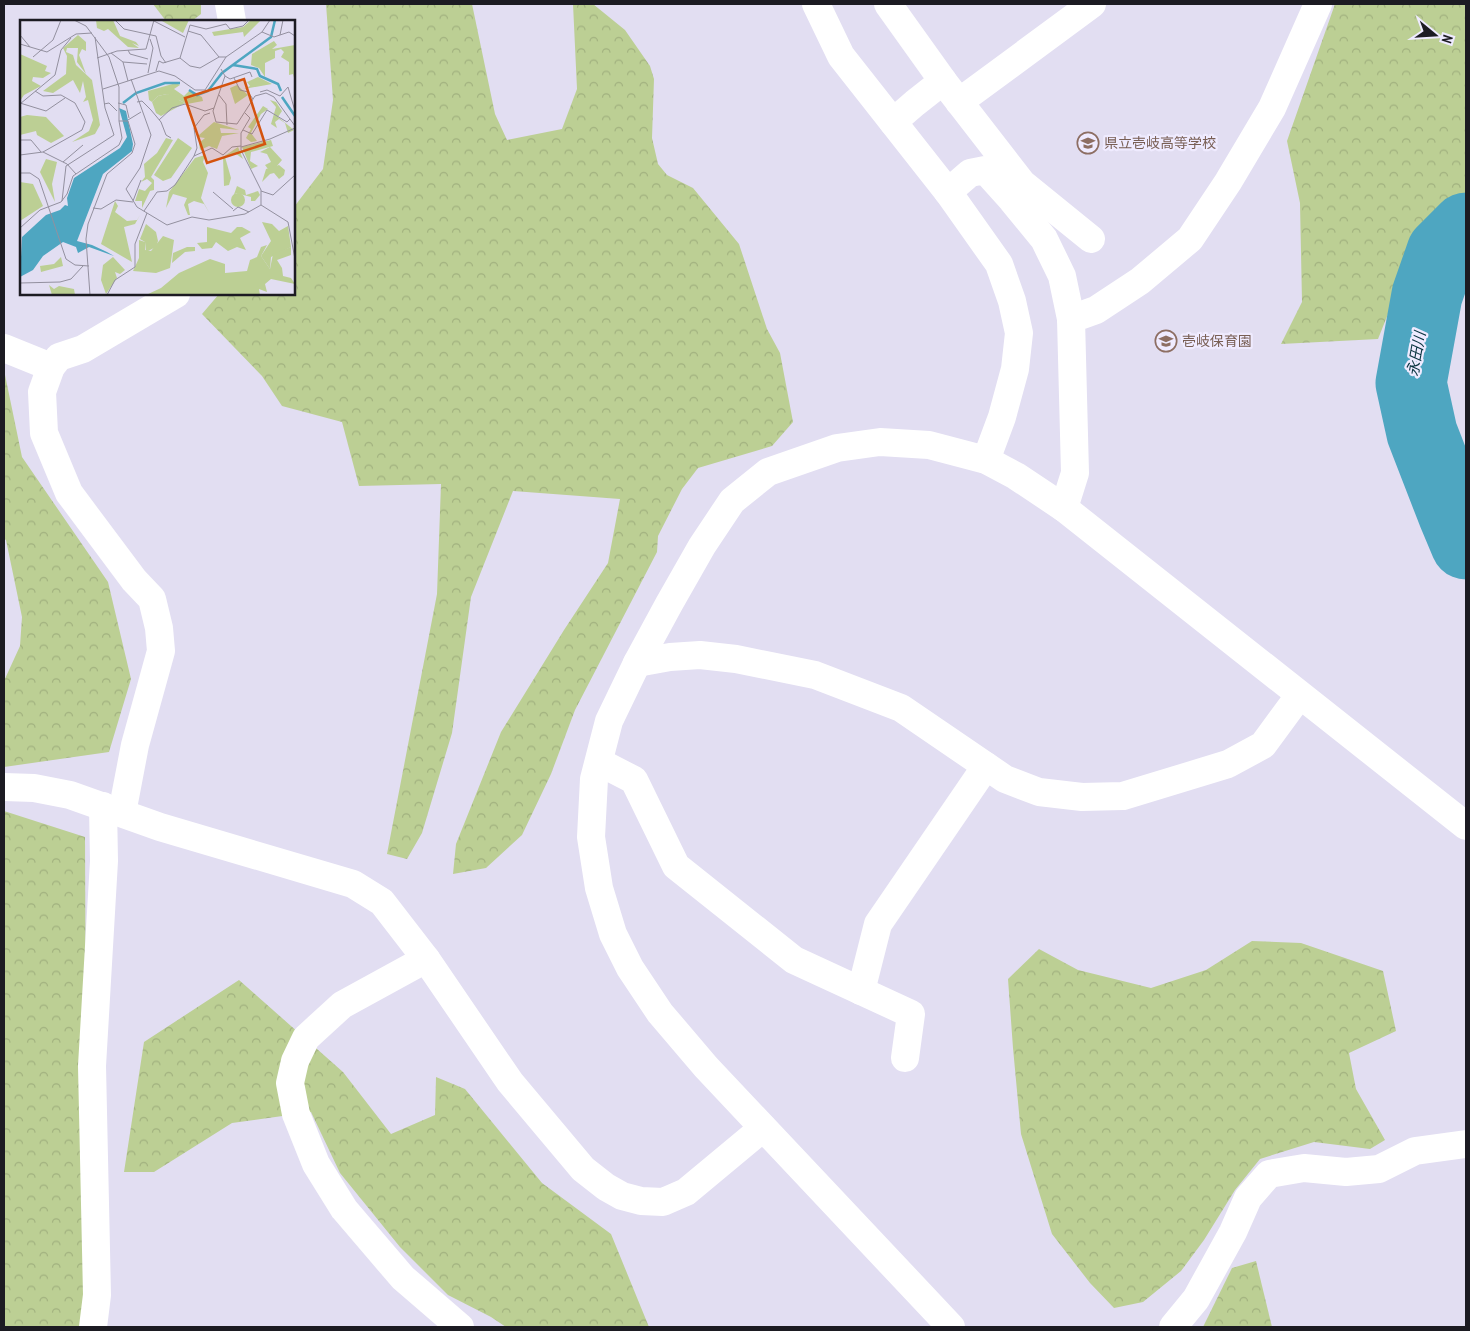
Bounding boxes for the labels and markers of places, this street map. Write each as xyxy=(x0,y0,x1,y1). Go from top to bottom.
school or university icon: 県立壱岐高等学校 xyxy=(1076,131,1100,155)
place label: 県立壱岐高等学校 xyxy=(1104,134,1216,152)
school or university icon: 壱岐保育園 xyxy=(1154,329,1178,353)
place label: 壱岐保育園 xyxy=(1182,332,1252,350)

